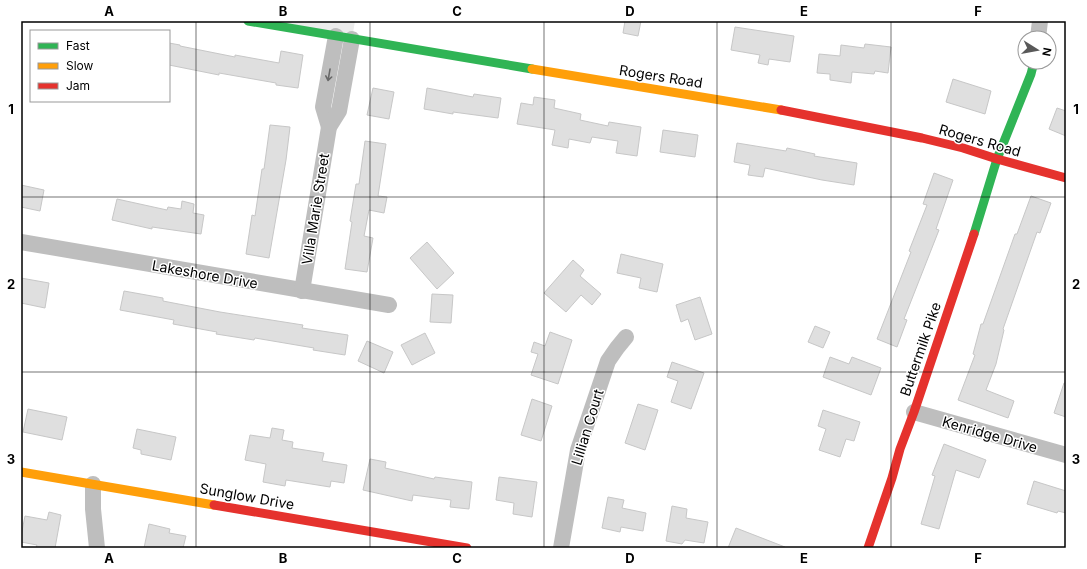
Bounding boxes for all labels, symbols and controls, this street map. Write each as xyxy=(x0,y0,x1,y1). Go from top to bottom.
text: A xyxy=(104,3,114,19)
text: B xyxy=(279,3,288,19)
text: C xyxy=(452,3,462,19)
text: D xyxy=(625,3,635,19)
text: E xyxy=(800,3,808,19)
text: F xyxy=(974,3,982,19)
legend xyxy=(30,30,170,102)
north arrow xyxy=(1017,30,1057,70)
text: Fast xyxy=(66,38,90,53)
text: N xyxy=(1039,46,1054,57)
text: Slow xyxy=(66,58,94,73)
street label: Rogers Road xyxy=(618,61,704,91)
one-way arrow xyxy=(325,68,333,81)
text: Jam xyxy=(66,78,90,93)
text: 1 xyxy=(8,101,14,117)
text: 1 xyxy=(1073,101,1079,117)
street label: Rogers Road xyxy=(937,120,1023,160)
street label: Villa Marie Street xyxy=(298,152,332,266)
street label: Lakeshore Drive xyxy=(151,256,259,292)
text: 2 xyxy=(7,276,15,292)
text: 2 xyxy=(1072,276,1080,292)
street label: Buttermilk Pike xyxy=(896,300,944,398)
street label: Lillian Court xyxy=(567,387,607,467)
street label: Kenridge Drive xyxy=(940,412,1040,456)
text: 3 xyxy=(7,451,15,467)
text: 3 xyxy=(1072,451,1080,467)
street label: Sunglow Drive xyxy=(198,479,296,513)
text: A xyxy=(104,550,114,566)
text: B xyxy=(279,550,288,566)
text: C xyxy=(452,550,462,566)
text: D xyxy=(625,550,635,566)
text: E xyxy=(800,550,808,566)
text: F xyxy=(974,550,982,566)

